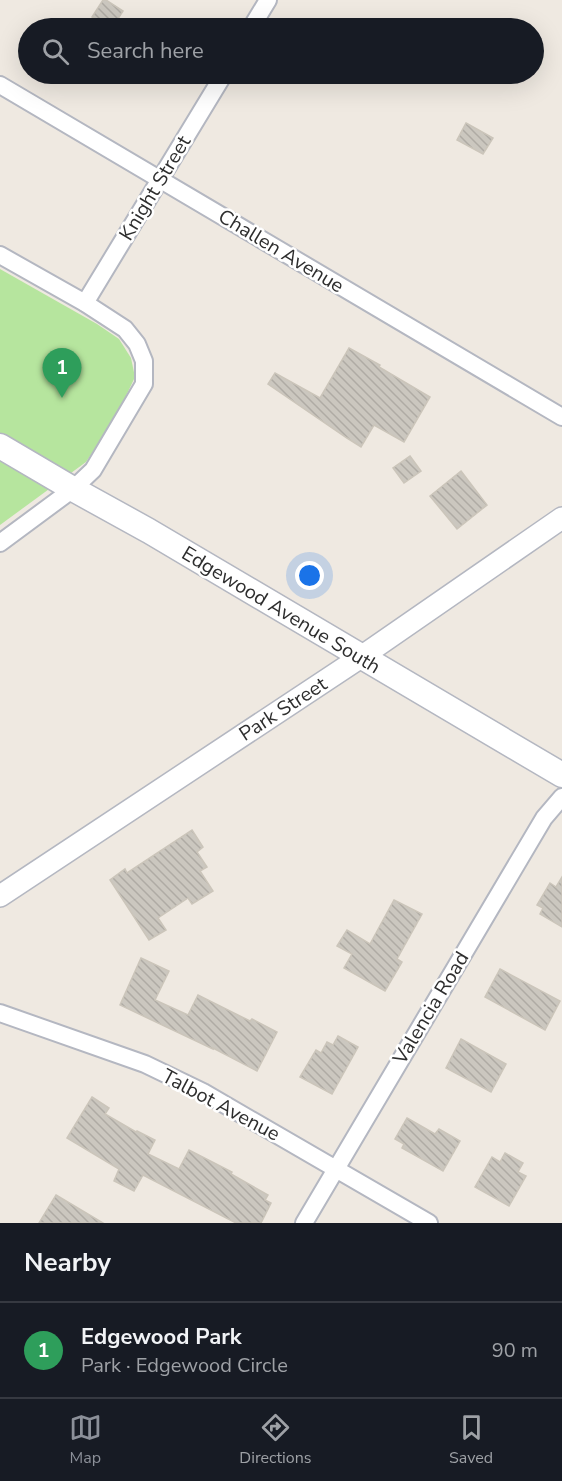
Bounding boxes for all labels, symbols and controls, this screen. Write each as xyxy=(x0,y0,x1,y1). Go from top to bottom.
search box xyxy=(18,18,544,84)
icon: search xyxy=(39,35,72,68)
text: Search here xyxy=(87,36,204,66)
street label: Knight Street xyxy=(113,129,198,246)
street label: Challen Avenue xyxy=(213,203,349,299)
pin: 1 xyxy=(42,348,82,398)
street label: Edgewood Avenue South xyxy=(177,540,385,680)
your location xyxy=(295,561,324,590)
street label: Park Street xyxy=(234,670,333,747)
street label: Valencia Road xyxy=(386,947,475,1070)
street label: Talbot Avenue xyxy=(157,1063,285,1147)
text: Nearby xyxy=(24,1245,111,1280)
text: Edgewood Park xyxy=(81,1322,242,1352)
text: 1 xyxy=(38,1337,50,1364)
text: 90 m xyxy=(492,1337,538,1364)
text: Park · Edgewood Circle xyxy=(81,1352,288,1379)
tab: Map xyxy=(69,1411,102,1469)
tab: Directions xyxy=(239,1411,311,1469)
tab: Saved xyxy=(449,1411,493,1469)

